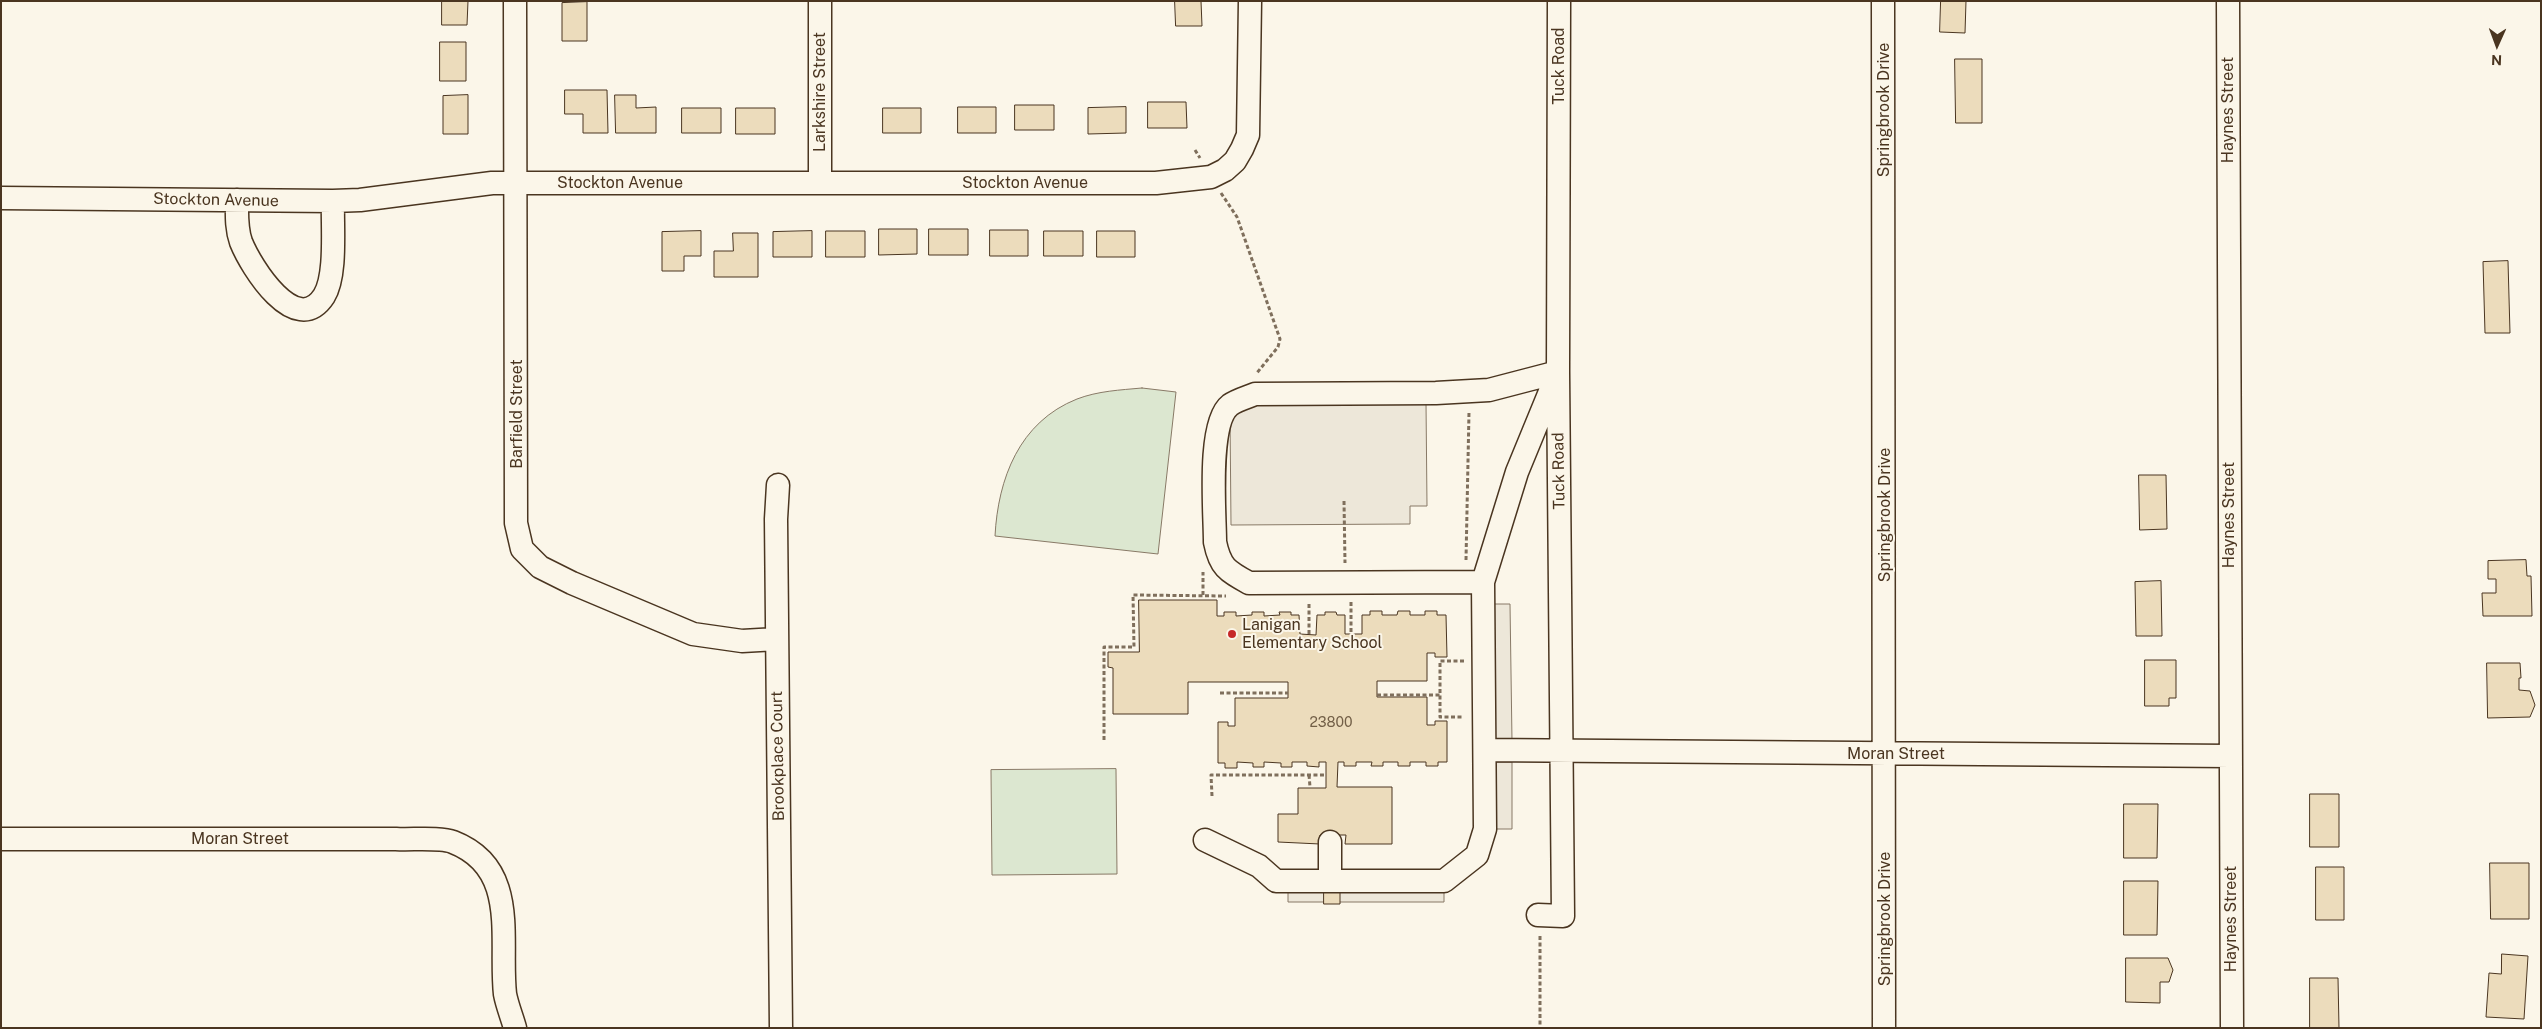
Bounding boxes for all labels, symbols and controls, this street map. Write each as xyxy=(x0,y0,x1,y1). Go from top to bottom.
north arrow xyxy=(2472,20,2522,70)
street label: Tuck Road xyxy=(1549,27,1569,105)
street label: Larkshire Street xyxy=(810,32,830,152)
street label: Springbrook Drive xyxy=(1874,43,1894,177)
text: N xyxy=(2491,52,2502,68)
street label: Haynes Street xyxy=(2218,57,2238,163)
street label: Stockton Avenue xyxy=(557,173,683,193)
street label: Stockton Avenue xyxy=(962,173,1088,193)
street label: Stockton Avenue xyxy=(153,189,279,211)
street label: Barfield Street xyxy=(507,359,527,469)
street label: Tuck Road xyxy=(1549,432,1569,510)
street label: Springbrook Drive xyxy=(1875,448,1895,582)
street label: Haynes Street xyxy=(2219,462,2239,568)
place label: Lanigan Elementary School xyxy=(1242,615,1382,653)
marker: Lanigan Elementary School xyxy=(1226,628,1238,640)
street label: Brookplace Court xyxy=(767,691,789,821)
house number: 23800 xyxy=(1309,715,1353,731)
street label: Moran Street xyxy=(1847,744,1945,764)
street label: Moran Street xyxy=(191,829,289,849)
street label: Springbrook Drive xyxy=(1875,852,1895,986)
street label: Haynes Street xyxy=(2221,866,2241,972)

